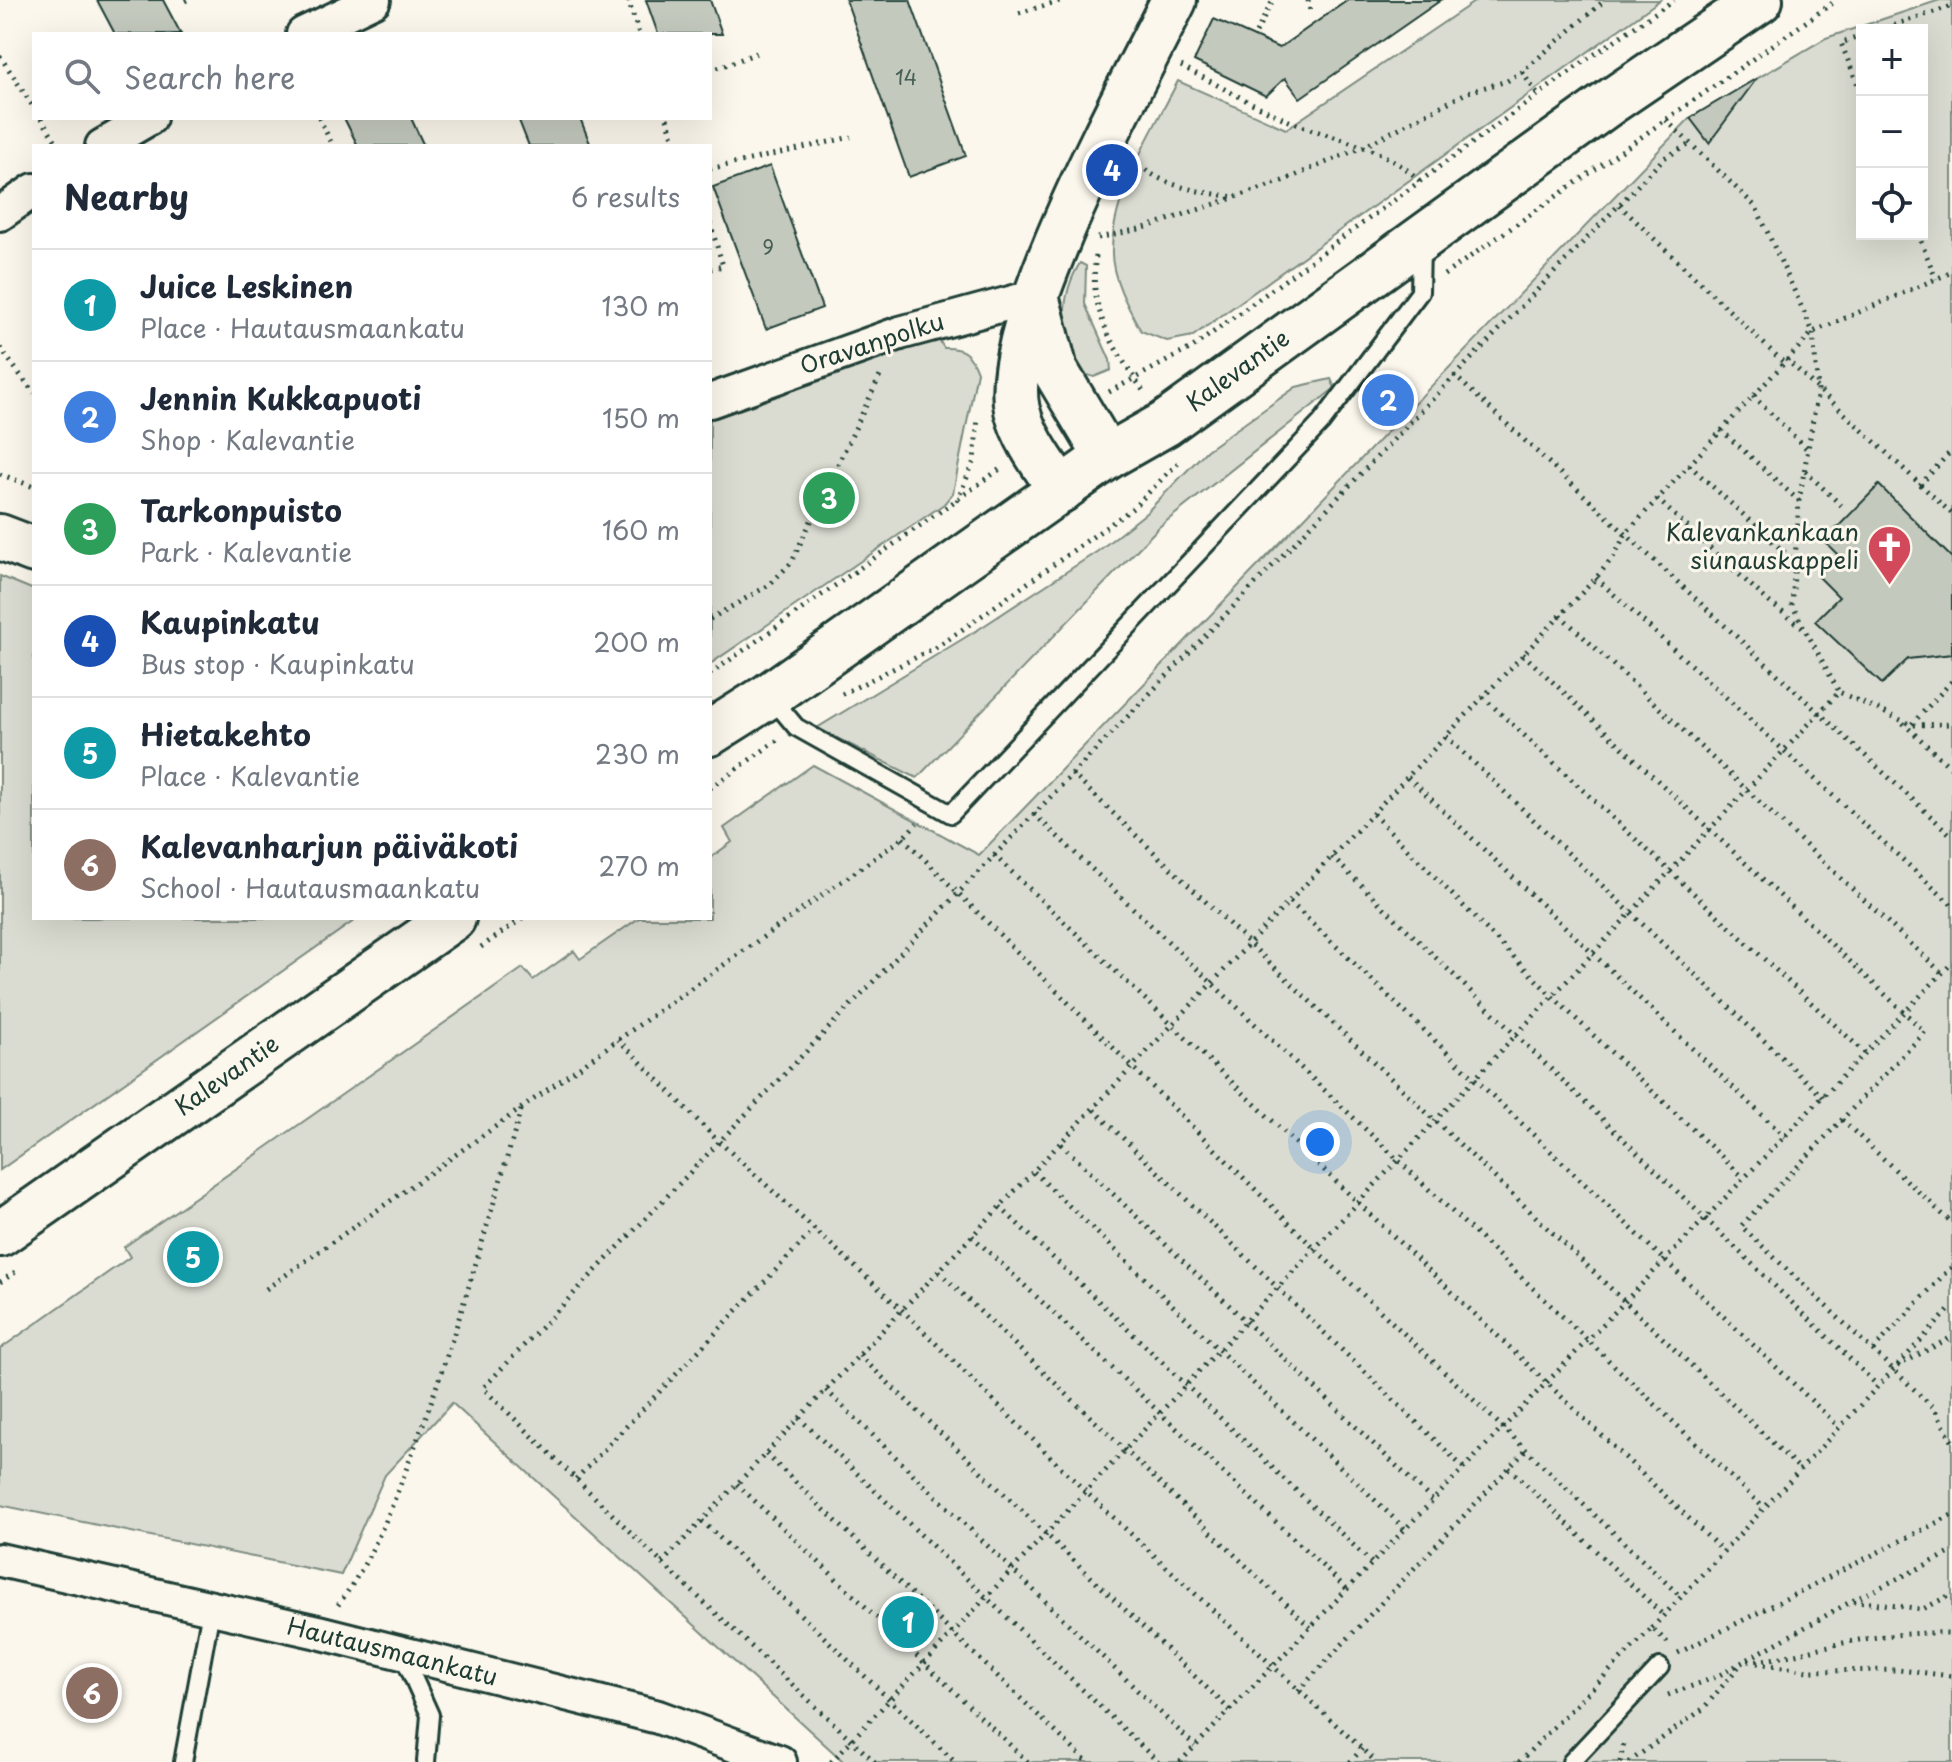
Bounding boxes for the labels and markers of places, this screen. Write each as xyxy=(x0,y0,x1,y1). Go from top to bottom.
pin: 4 xyxy=(1086,140,1138,200)
pin: 2 xyxy=(1362,370,1414,430)
pin: 3 xyxy=(803,468,855,528)
place label: Kalevankankaan siunauskappeli xyxy=(1666,513,1859,577)
church icon: Kalevankankaan siunauskappeli xyxy=(1866,523,1914,586)
pin: 5 xyxy=(167,1227,219,1287)
pin: 1 xyxy=(882,1592,934,1652)
pin: 6 xyxy=(66,1663,118,1723)

